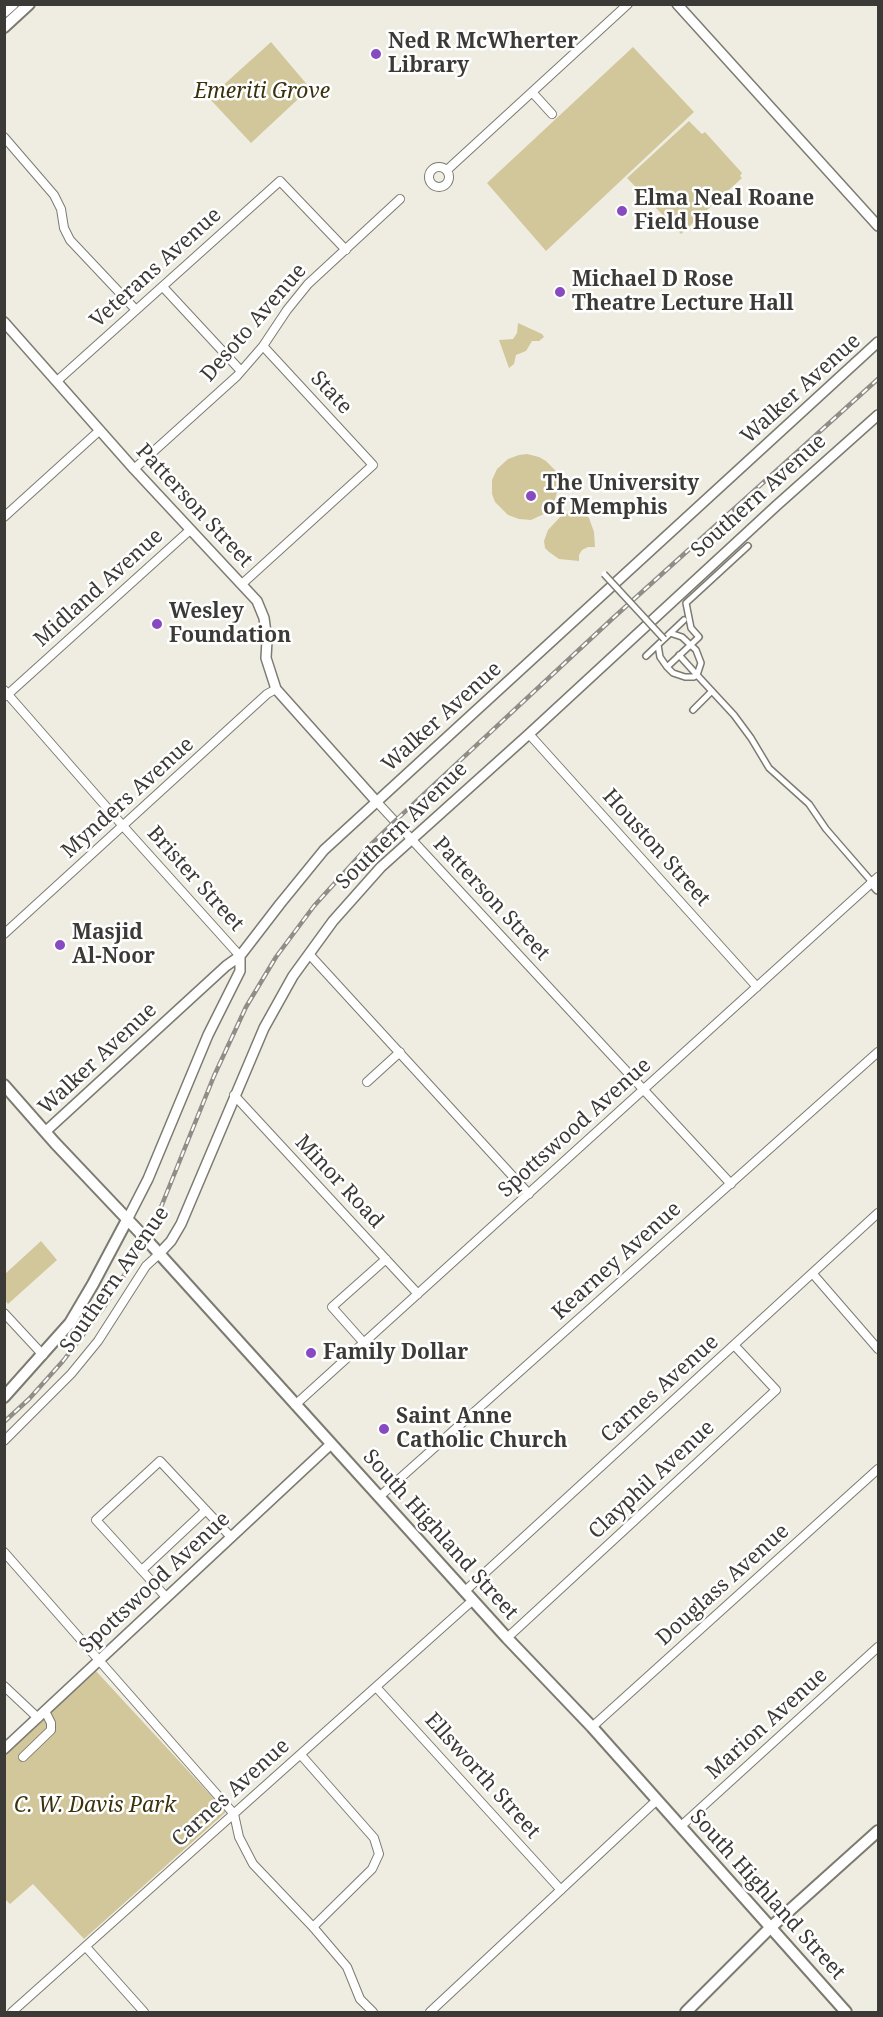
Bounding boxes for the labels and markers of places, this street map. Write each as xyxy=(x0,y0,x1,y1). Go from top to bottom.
place label: Ned R McWherter Library xyxy=(388,29,578,79)
marker: Ned R McWherter Library xyxy=(369,47,383,61)
place label: Elma Neal Roane Field House xyxy=(634,186,814,236)
marker: Elma Neal Roane Field House xyxy=(615,204,629,218)
place label: Michael D Rose Theatre Lecture Hall xyxy=(572,267,794,317)
marker: Michael D Rose Theatre Lecture Hall xyxy=(553,285,567,299)
place label: The University of Memphis xyxy=(543,471,699,521)
marker: The University of Memphis xyxy=(524,489,538,503)
place label: Wesley Foundation xyxy=(169,599,291,649)
marker: Wesley Foundation xyxy=(150,617,164,631)
place label: Masjid Al-Noor xyxy=(72,920,155,970)
marker: Masjid Al-Noor xyxy=(53,938,67,952)
place label: Family Dollar xyxy=(323,1340,468,1366)
marker: Family Dollar xyxy=(304,1346,318,1360)
place label: Saint Anne Catholic Church xyxy=(396,1404,567,1454)
marker: Saint Anne Catholic Church xyxy=(377,1422,391,1436)

